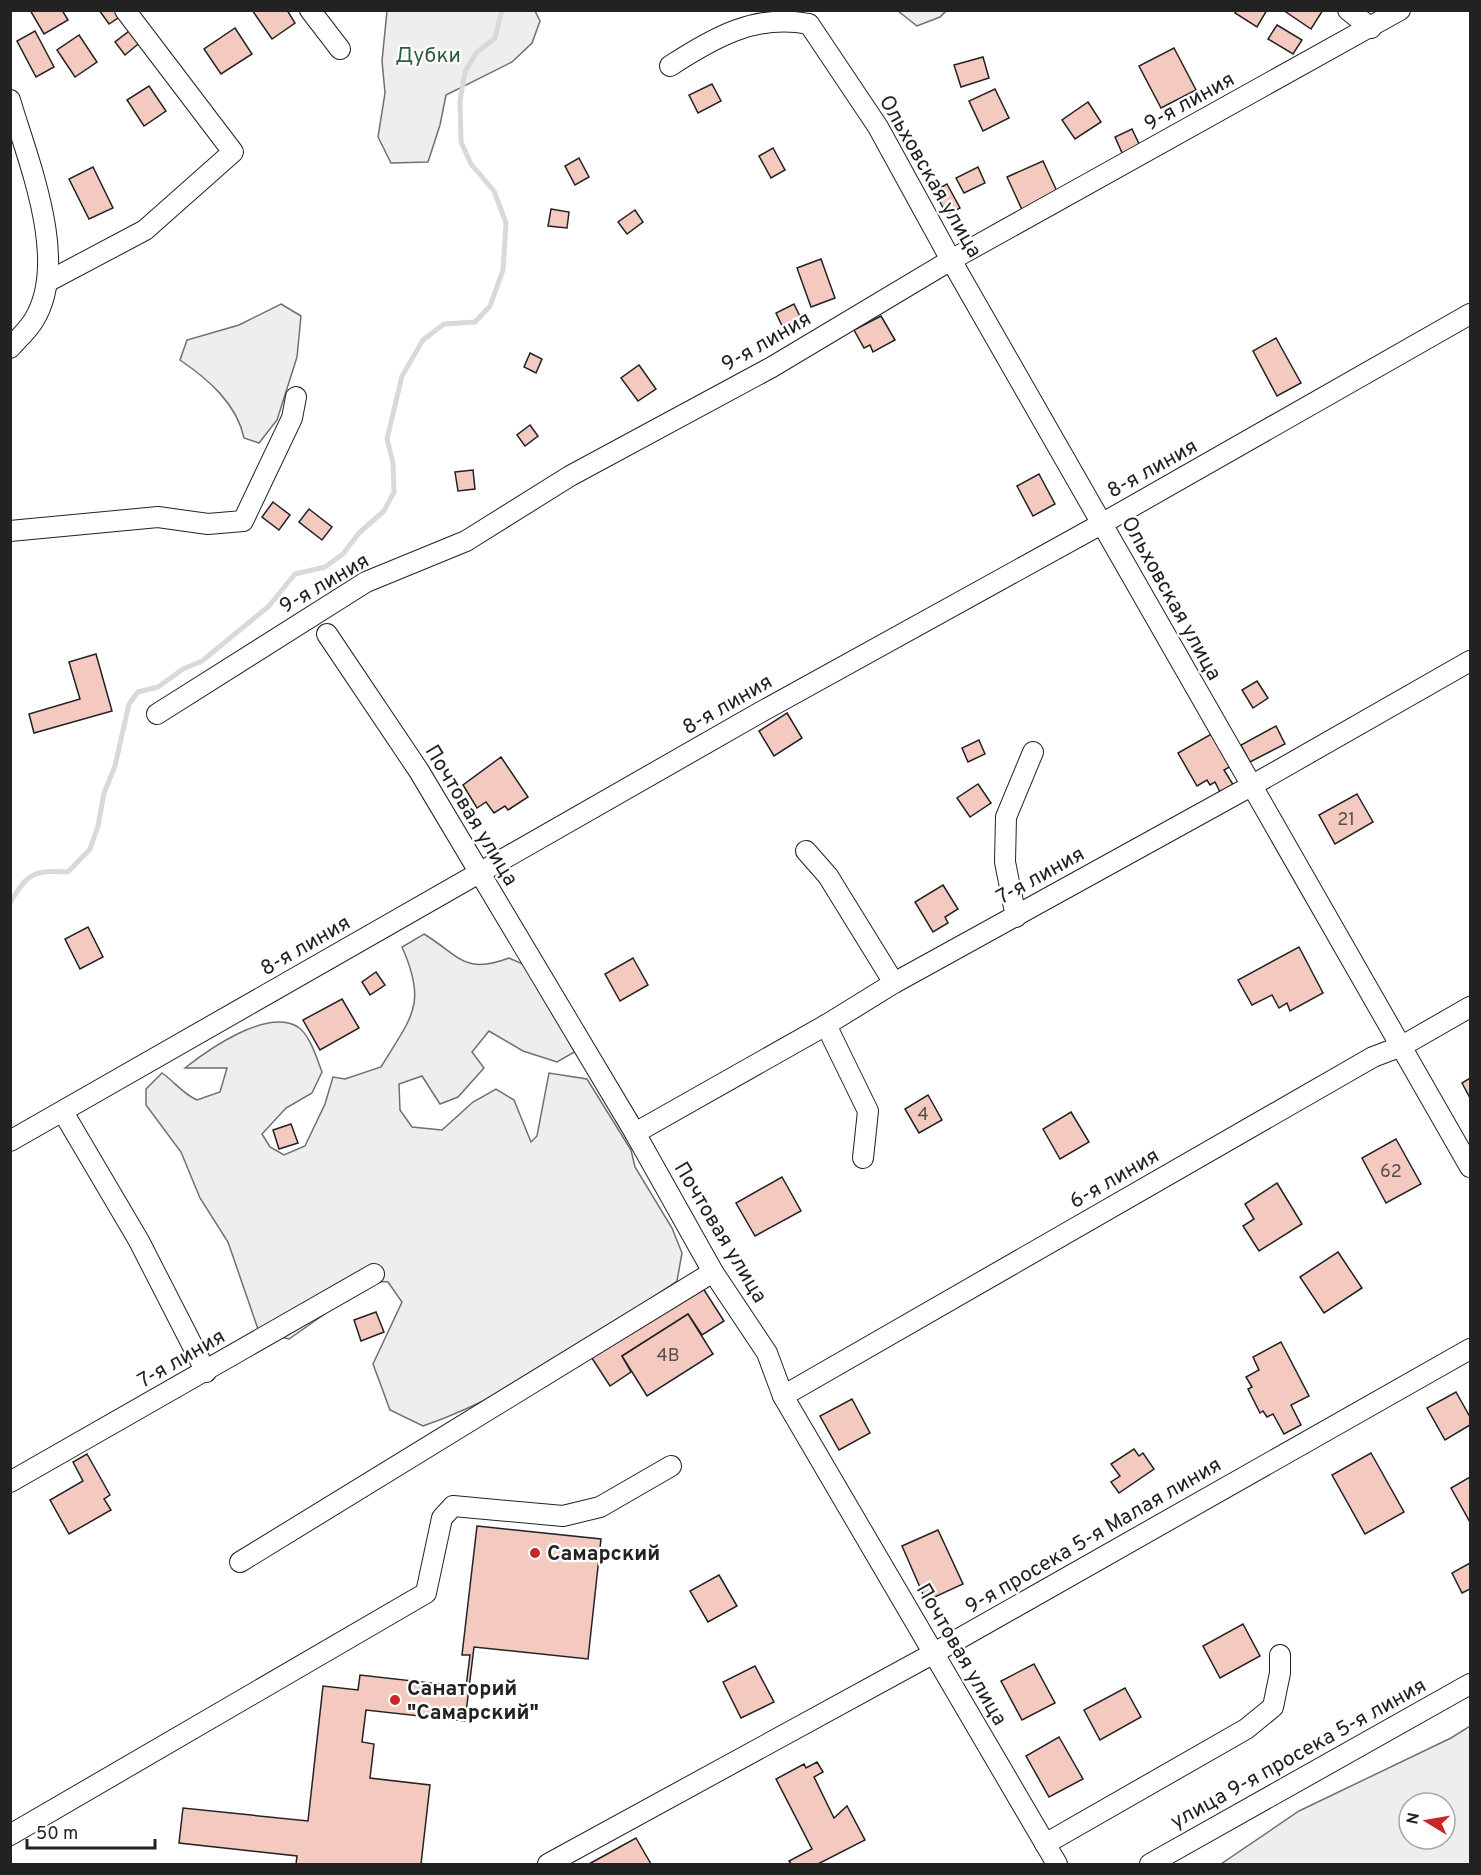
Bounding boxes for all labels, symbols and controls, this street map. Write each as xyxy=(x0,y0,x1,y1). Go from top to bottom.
park label: Дубки xyxy=(395,43,461,70)
street label: 9-я линия xyxy=(1140,66,1240,138)
street label: Ольховская улица xyxy=(872,90,987,263)
street label: 9-я линия xyxy=(717,306,816,379)
street label: 8-я линия xyxy=(1103,433,1203,505)
street label: Ольховская улица xyxy=(1114,512,1227,686)
street label: 9-я линия xyxy=(275,548,374,621)
street label: 8-я линия xyxy=(678,669,778,742)
street label: Почтовая улица xyxy=(418,740,524,891)
house number: 21 xyxy=(1337,809,1355,832)
street label: 7-я линия xyxy=(992,841,1090,912)
street label: 8-я линия xyxy=(256,910,356,983)
house number: 4 xyxy=(917,1104,929,1127)
street label: 6-я линия xyxy=(1065,1143,1164,1216)
street label: Почтовая улица xyxy=(667,1157,773,1308)
house number: 62 xyxy=(1380,1161,1402,1184)
street label: 7-я линия xyxy=(133,1323,230,1395)
house number: 4В xyxy=(657,1345,680,1368)
street label: 9-я просека 5-я Малая линия xyxy=(961,1452,1227,1621)
place label: Самарский xyxy=(547,1541,660,1568)
marker: Самарский xyxy=(528,1546,542,1560)
street label: Почтовая улица xyxy=(909,1579,1012,1731)
street label: улица 9-я просека 5-я линия xyxy=(1166,1673,1431,1836)
place label: Санаторий "Самарский" xyxy=(407,1676,539,1727)
marker: Санаторий "Самарский" xyxy=(388,1693,402,1707)
north arrow xyxy=(1397,1791,1457,1851)
text: N xyxy=(1403,1811,1425,1826)
scale bar xyxy=(27,1812,154,1850)
text: 50 m xyxy=(36,1823,78,1846)

